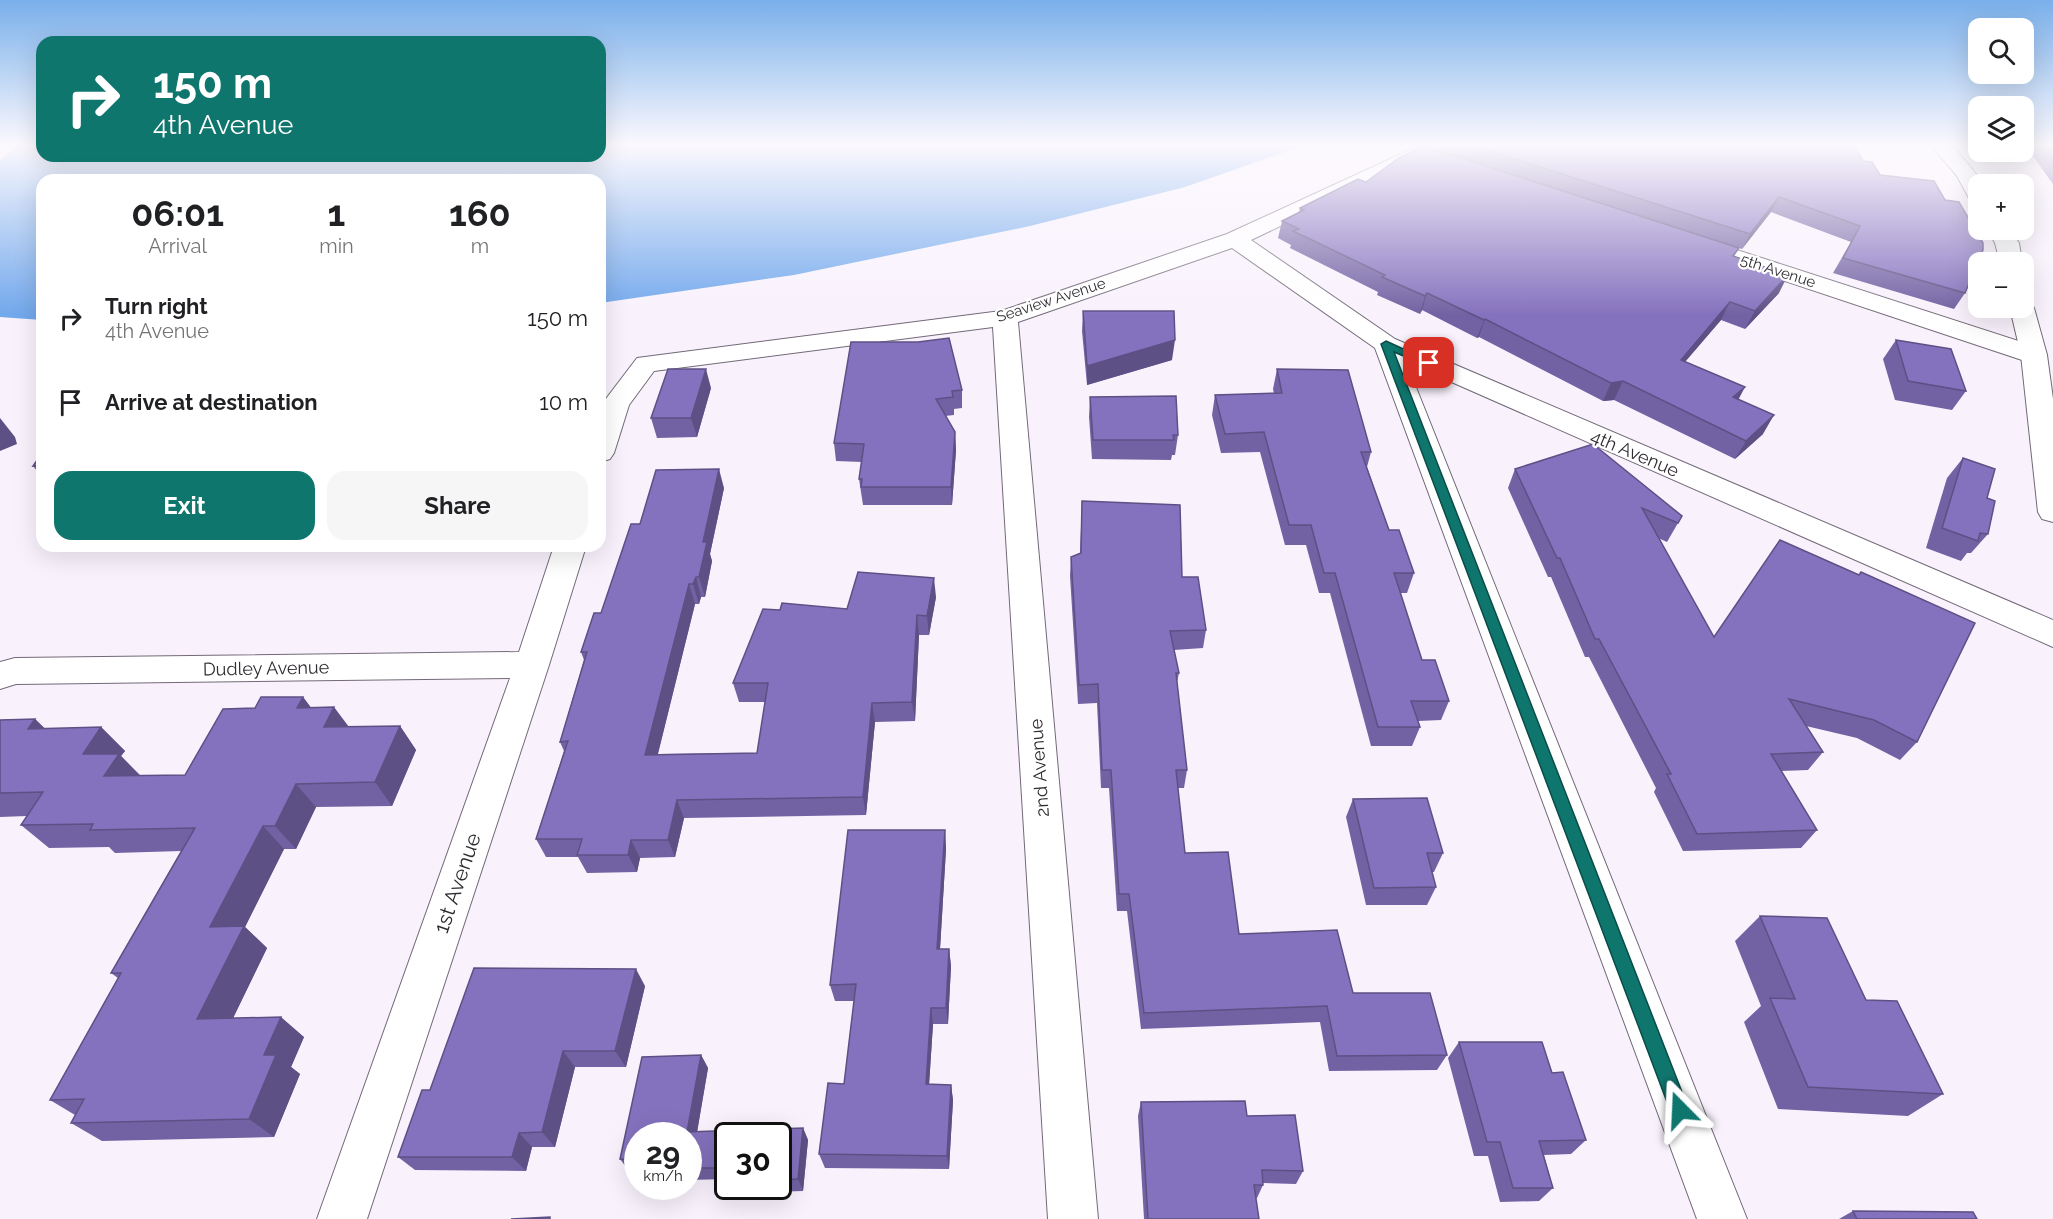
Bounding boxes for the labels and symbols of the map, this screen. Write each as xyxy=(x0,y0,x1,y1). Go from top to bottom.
street label: 5th Avenue xyxy=(1738,250,1818,292)
street label: Seaview Avenue xyxy=(994,274,1108,326)
pin xyxy=(1403,337,1454,388)
street label: 4th Avenue xyxy=(1588,425,1683,481)
street label: Dudley Avenue xyxy=(203,656,330,680)
street label: 2nd Avenue xyxy=(1025,718,1053,818)
street label: 1st Avenue xyxy=(428,829,486,937)
position arrow xyxy=(1648,1078,1712,1142)
speed limit sign: 30 xyxy=(714,1122,792,1200)

